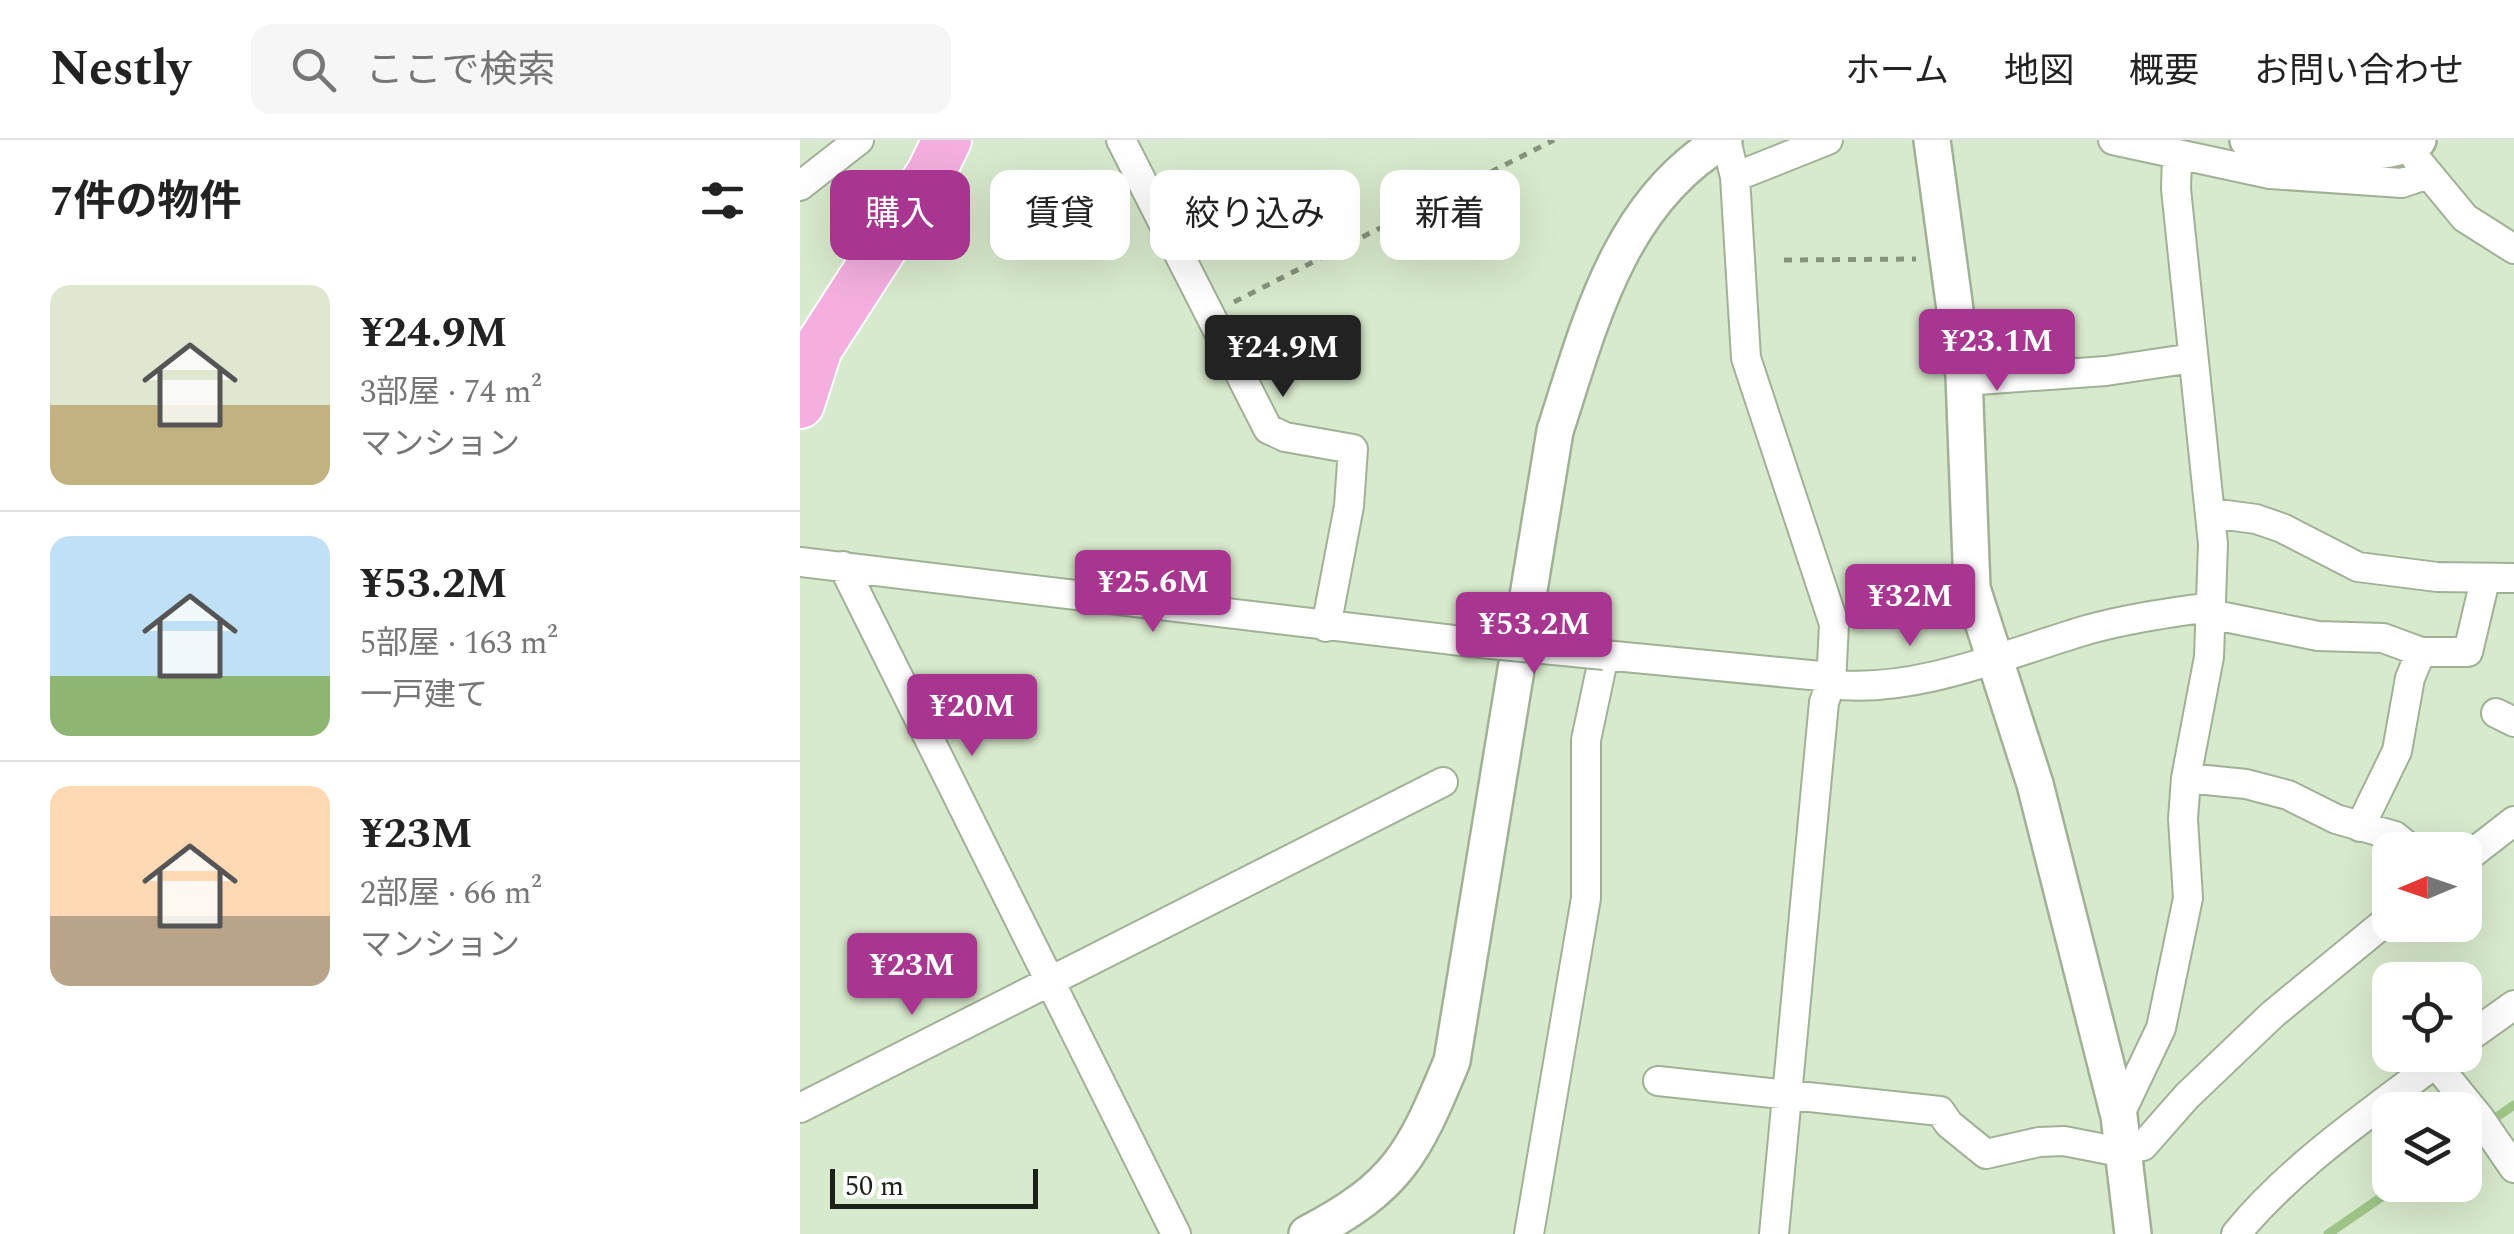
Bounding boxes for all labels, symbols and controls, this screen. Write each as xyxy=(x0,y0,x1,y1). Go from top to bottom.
search box xyxy=(251,24,951,114)
text: Nestly xyxy=(50,33,191,106)
icon: search xyxy=(286,42,341,97)
text: ここで検索 xyxy=(366,42,556,100)
text: ホーム xyxy=(1845,45,1949,98)
text: 地図 xyxy=(2004,45,2074,98)
text: 概要 xyxy=(2129,45,2199,98)
text: お問い合わせ xyxy=(2254,45,2464,98)
chip: 購入 xyxy=(830,170,970,260)
chip: 賃貸 xyxy=(990,170,1130,260)
chip: 絞り込み xyxy=(1150,170,1360,260)
chip: 新着 xyxy=(1380,170,1520,260)
text: 7件の物件 xyxy=(50,171,242,234)
icon: filters xyxy=(695,173,750,228)
text: ¥24.9M xyxy=(360,302,507,365)
pin: ¥23.1M xyxy=(1916,309,2078,394)
pin: ¥24.9M xyxy=(1202,315,1364,400)
text: ¥23.1M xyxy=(1941,317,2053,366)
text: ¥24.9M xyxy=(1227,323,1339,372)
icon: home xyxy=(130,325,250,445)
text: 3部屋 · 74 m² xyxy=(360,368,542,417)
text: マンション xyxy=(360,420,520,469)
pin: ¥25.6M xyxy=(1072,550,1234,635)
text: ¥53.2M xyxy=(360,553,507,616)
text: ¥25.6M xyxy=(1097,558,1209,607)
pin: ¥32M xyxy=(1851,564,1969,649)
text: ¥32M xyxy=(1867,572,1953,621)
icon: home xyxy=(130,576,250,696)
pin: ¥53.2M xyxy=(1453,592,1615,677)
text: ¥53.2M xyxy=(1478,600,1590,649)
text: 5部屋 · 163 m² xyxy=(360,619,558,668)
text: 一戸建て xyxy=(360,671,488,720)
pin: ¥20M xyxy=(913,674,1031,759)
text: ¥20M xyxy=(929,682,1015,731)
text: ¥23M xyxy=(360,803,472,866)
icon: home xyxy=(130,826,250,946)
north arrow xyxy=(2372,832,2482,942)
map controls xyxy=(2372,832,2482,1202)
text: 2部屋 · 66 m² xyxy=(360,869,542,918)
text: マンション xyxy=(360,921,520,970)
pin: ¥23M xyxy=(853,933,971,1018)
text: ¥23M xyxy=(869,941,955,990)
button: locate xyxy=(2372,962,2482,1072)
button: layers xyxy=(2372,1092,2482,1202)
scale bar xyxy=(830,1164,1038,1208)
text: 50 m xyxy=(845,1165,904,1208)

